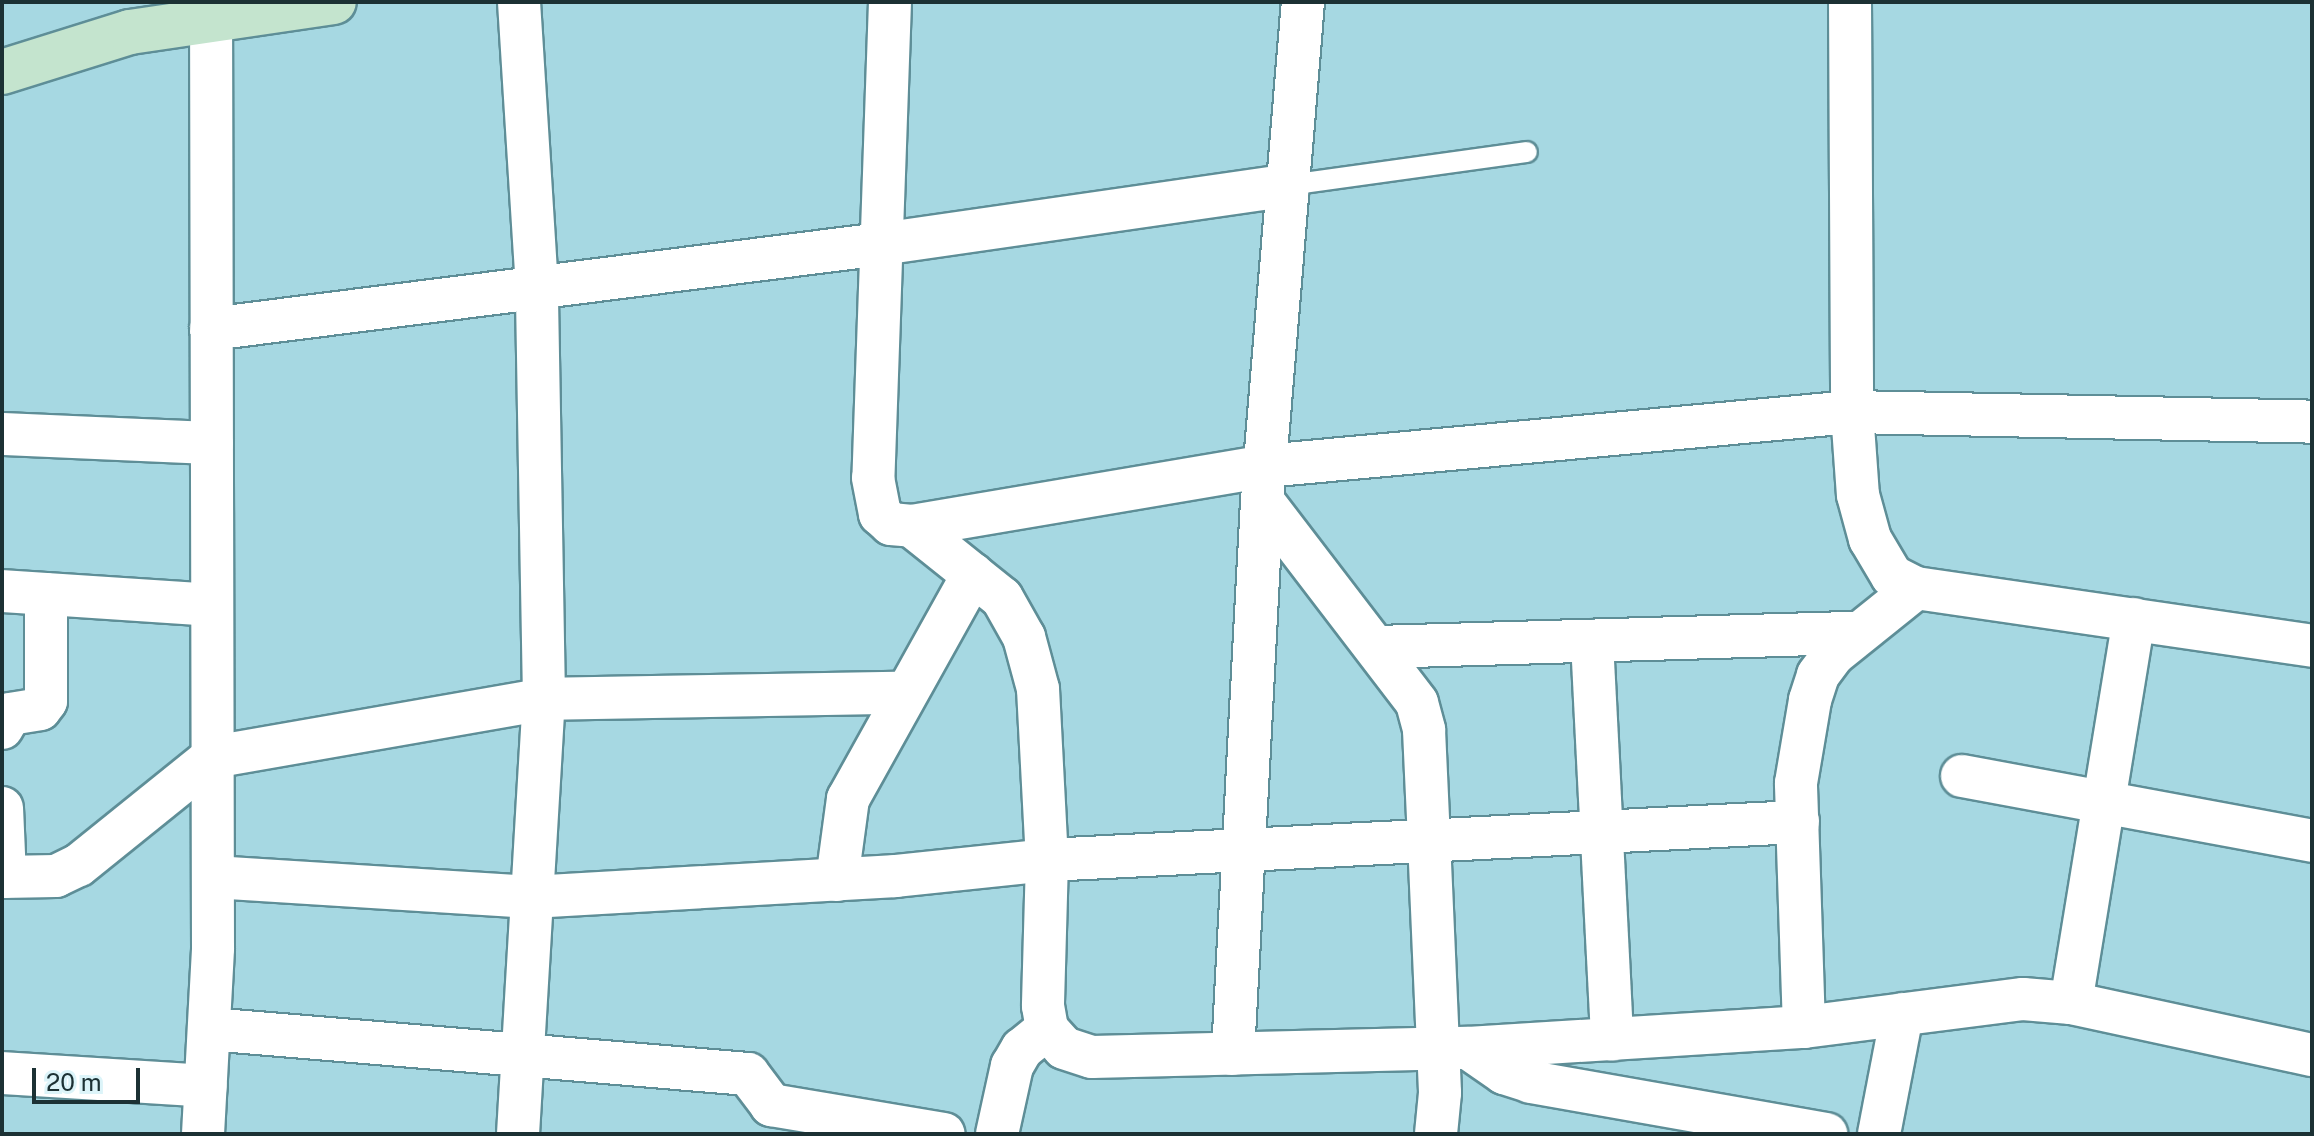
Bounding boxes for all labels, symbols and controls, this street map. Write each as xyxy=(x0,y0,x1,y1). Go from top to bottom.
scale bar xyxy=(36,1052,144,1102)
text: 20 m xyxy=(46,1068,102,1096)

